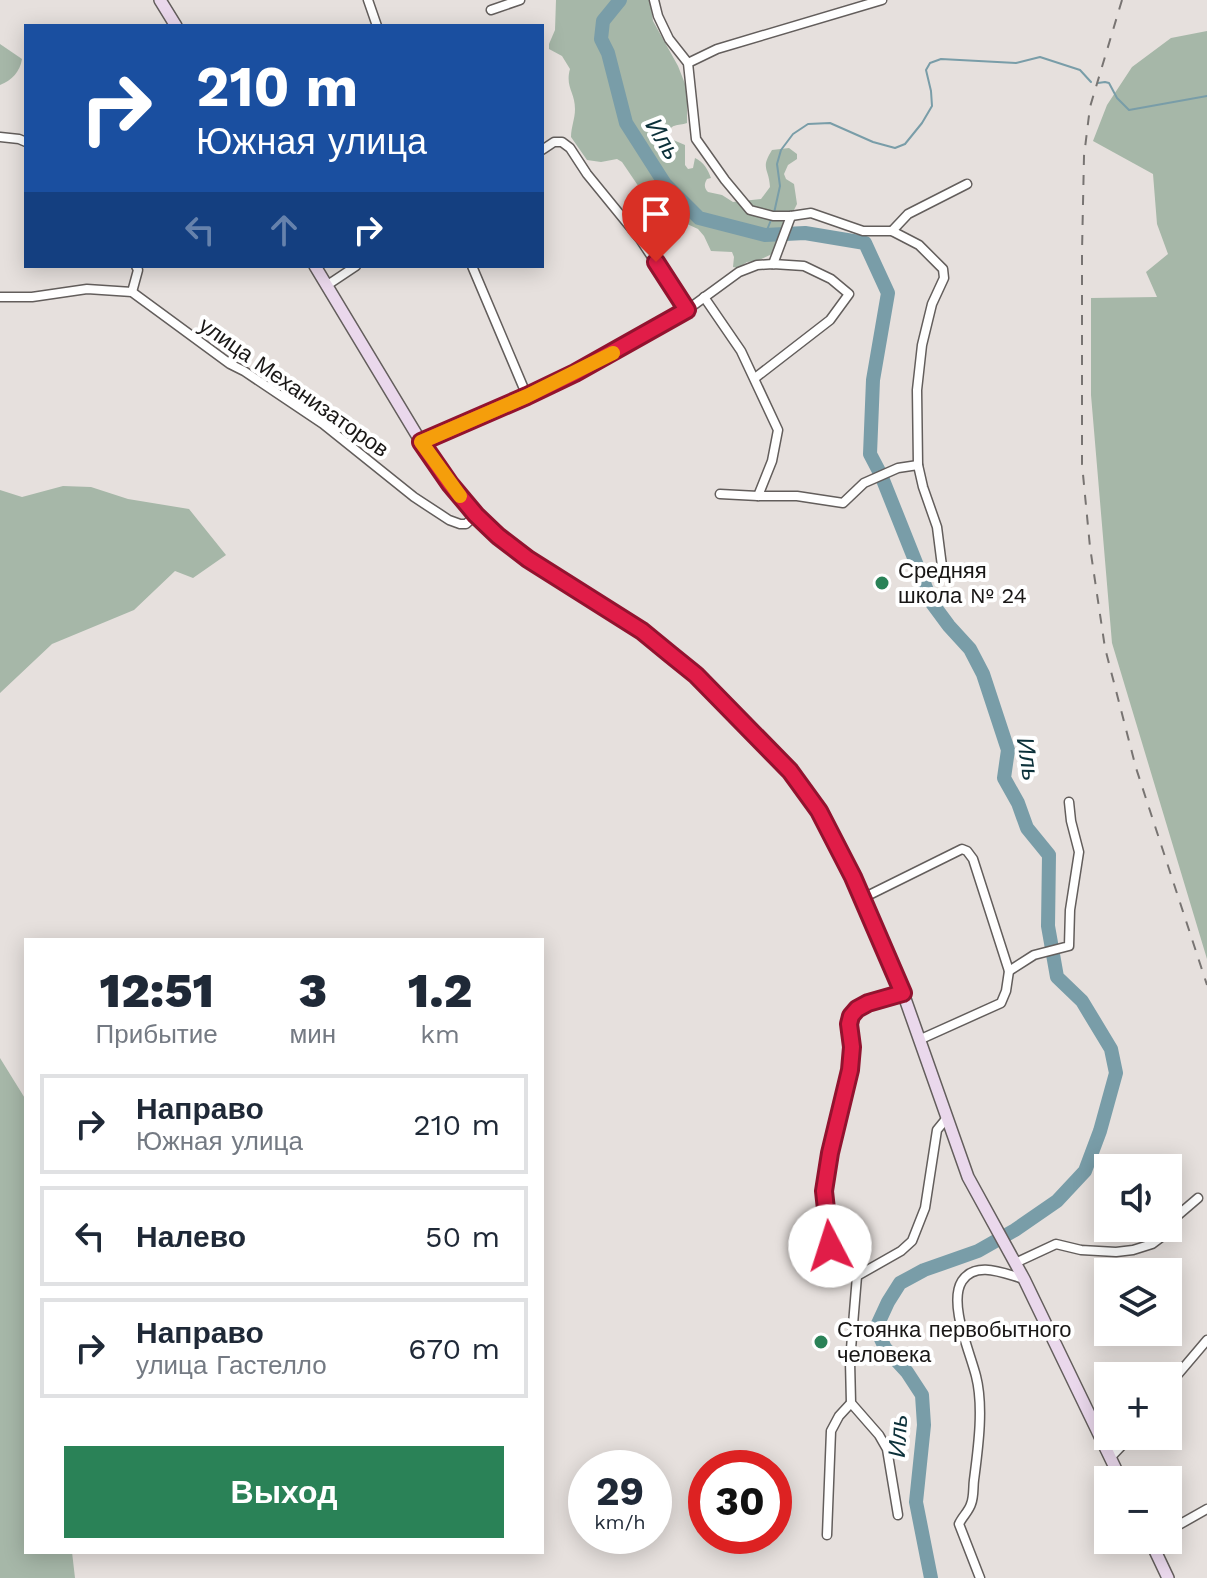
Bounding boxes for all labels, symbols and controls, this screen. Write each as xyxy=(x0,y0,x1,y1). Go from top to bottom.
text: 210 m xyxy=(196,54,358,120)
icon: right xyxy=(64,56,168,160)
water label: Иль xyxy=(640,113,686,165)
text: Южная улица xyxy=(196,121,427,163)
pin xyxy=(622,180,690,262)
icon: arrive xyxy=(634,192,678,236)
icon: left xyxy=(178,208,222,252)
icon: ahead xyxy=(262,208,306,252)
icon: right xyxy=(346,208,390,252)
street label: улица Механизаторов xyxy=(194,312,394,462)
place label: Средняя школа № 24 xyxy=(898,558,1027,608)
marker: Средняя школа № 24 xyxy=(873,574,891,592)
water label: Иль xyxy=(1011,735,1045,783)
text: 12:51 xyxy=(100,962,214,1019)
text: 3 xyxy=(298,962,327,1019)
text: 1.2 xyxy=(408,962,472,1019)
text: Прибытие xyxy=(96,1019,218,1049)
text: мин xyxy=(289,1019,336,1049)
text: km xyxy=(420,1019,460,1049)
text: Направо xyxy=(136,1091,264,1126)
icon: right xyxy=(68,1102,112,1146)
text: 210 m xyxy=(413,1107,500,1142)
text: Южная улица xyxy=(136,1126,303,1156)
map controls xyxy=(1094,1154,1182,1554)
button: sound xyxy=(1094,1154,1182,1242)
position arrow xyxy=(788,1204,872,1288)
icon: left xyxy=(68,1214,112,1258)
text: Налево xyxy=(136,1219,246,1254)
text: 50 m xyxy=(425,1219,500,1254)
button: layers xyxy=(1094,1258,1182,1346)
text: Направо xyxy=(136,1315,264,1350)
place label: Стоянка первобытного человека xyxy=(837,1317,1072,1367)
icon: right xyxy=(68,1326,112,1370)
text: 670 m xyxy=(408,1331,500,1366)
marker: Стоянка первобытного человека xyxy=(812,1333,830,1351)
text: улица Гастелло xyxy=(136,1350,327,1380)
button: + xyxy=(1094,1362,1182,1450)
water label: Иль xyxy=(883,1414,913,1458)
button: Выход xyxy=(64,1446,504,1538)
speed limit sign: 30 xyxy=(688,1450,792,1554)
button: − xyxy=(1094,1466,1182,1554)
text: 29 xyxy=(596,1468,644,1515)
text: km/h xyxy=(594,1510,646,1534)

